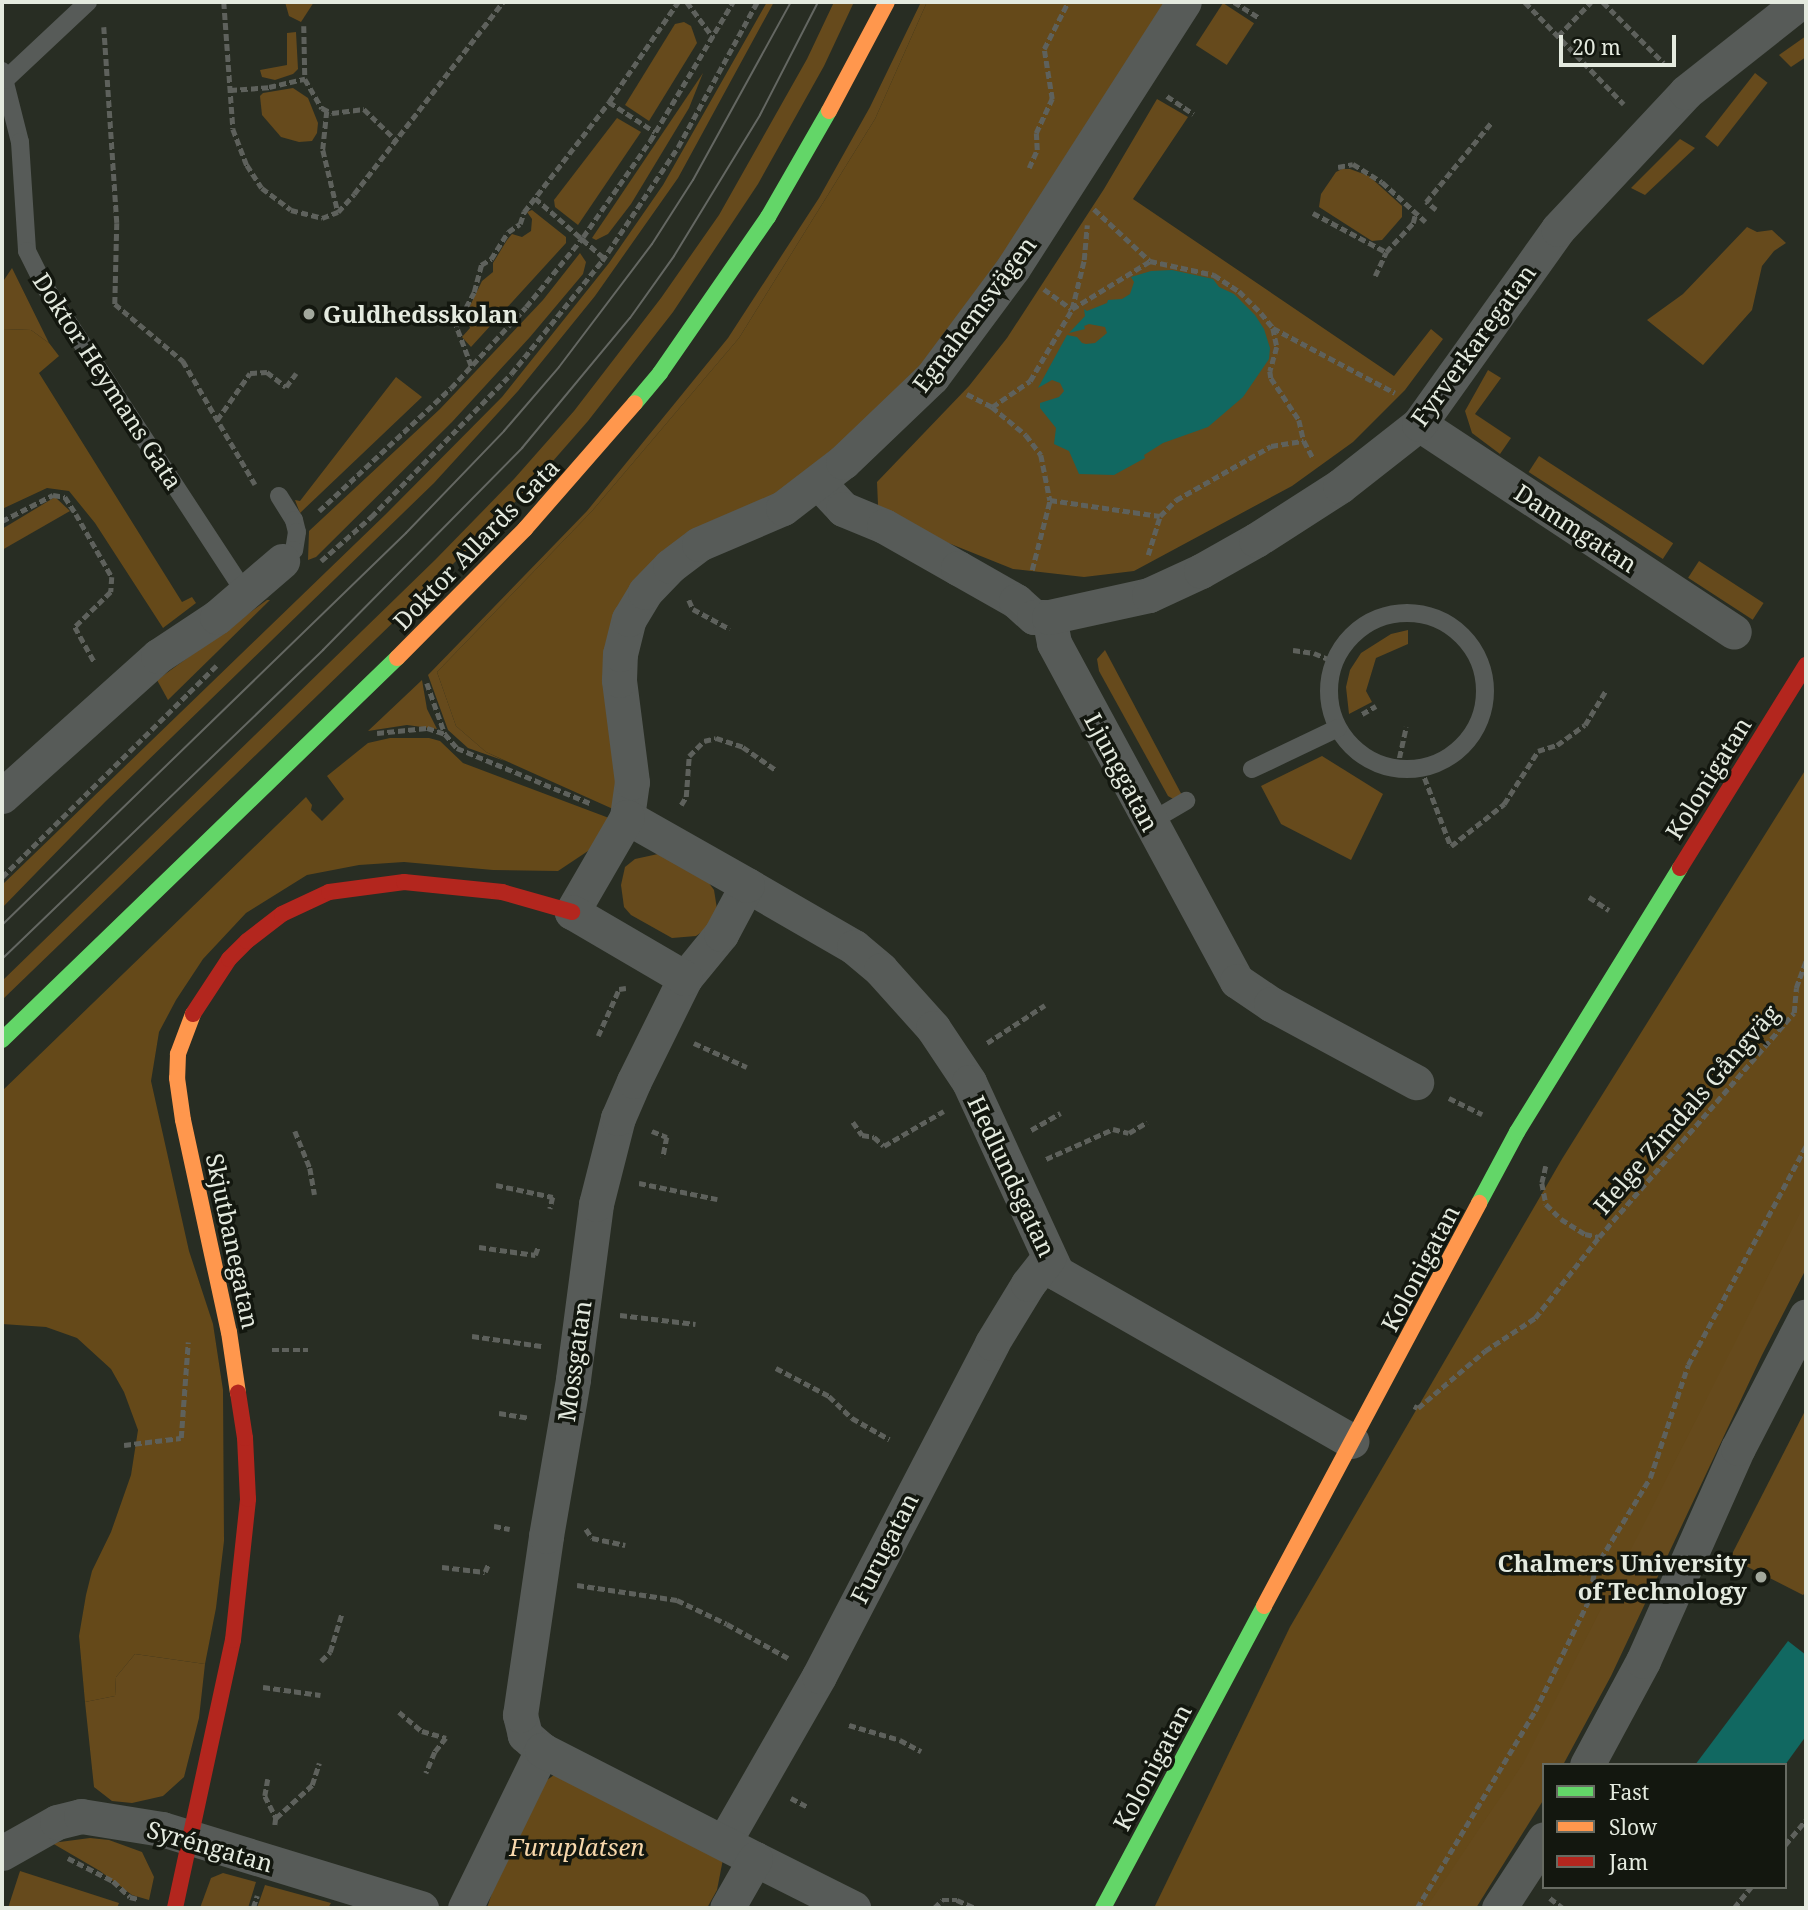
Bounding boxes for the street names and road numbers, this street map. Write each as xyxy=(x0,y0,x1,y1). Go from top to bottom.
street label: Egnahemsvägen xyxy=(906,231,1042,397)
street label: Fyrverkaregatan xyxy=(1405,259,1541,431)
street label: Doktor Heymans Gata xyxy=(27,268,189,494)
street label: Doktor Allards Gata xyxy=(387,453,565,635)
street label: Dammgatan xyxy=(1509,478,1643,578)
street label: Ljunggatan xyxy=(1079,708,1165,836)
street label: Kolonigatan xyxy=(1659,712,1757,844)
street label: Helge Zimdals Gångväg xyxy=(1587,998,1785,1220)
street label: Hedlundsgatan xyxy=(962,1091,1062,1261)
street label: Skjutbanegatan xyxy=(200,1151,266,1331)
street label: Kolonigatan xyxy=(1375,1200,1465,1336)
street label: Mossgatan xyxy=(551,1299,597,1423)
street label: Furugatan xyxy=(844,1488,924,1608)
street label: Kolonigatan xyxy=(1107,1699,1197,1835)
street label: Syréngatan xyxy=(144,1814,276,1878)

